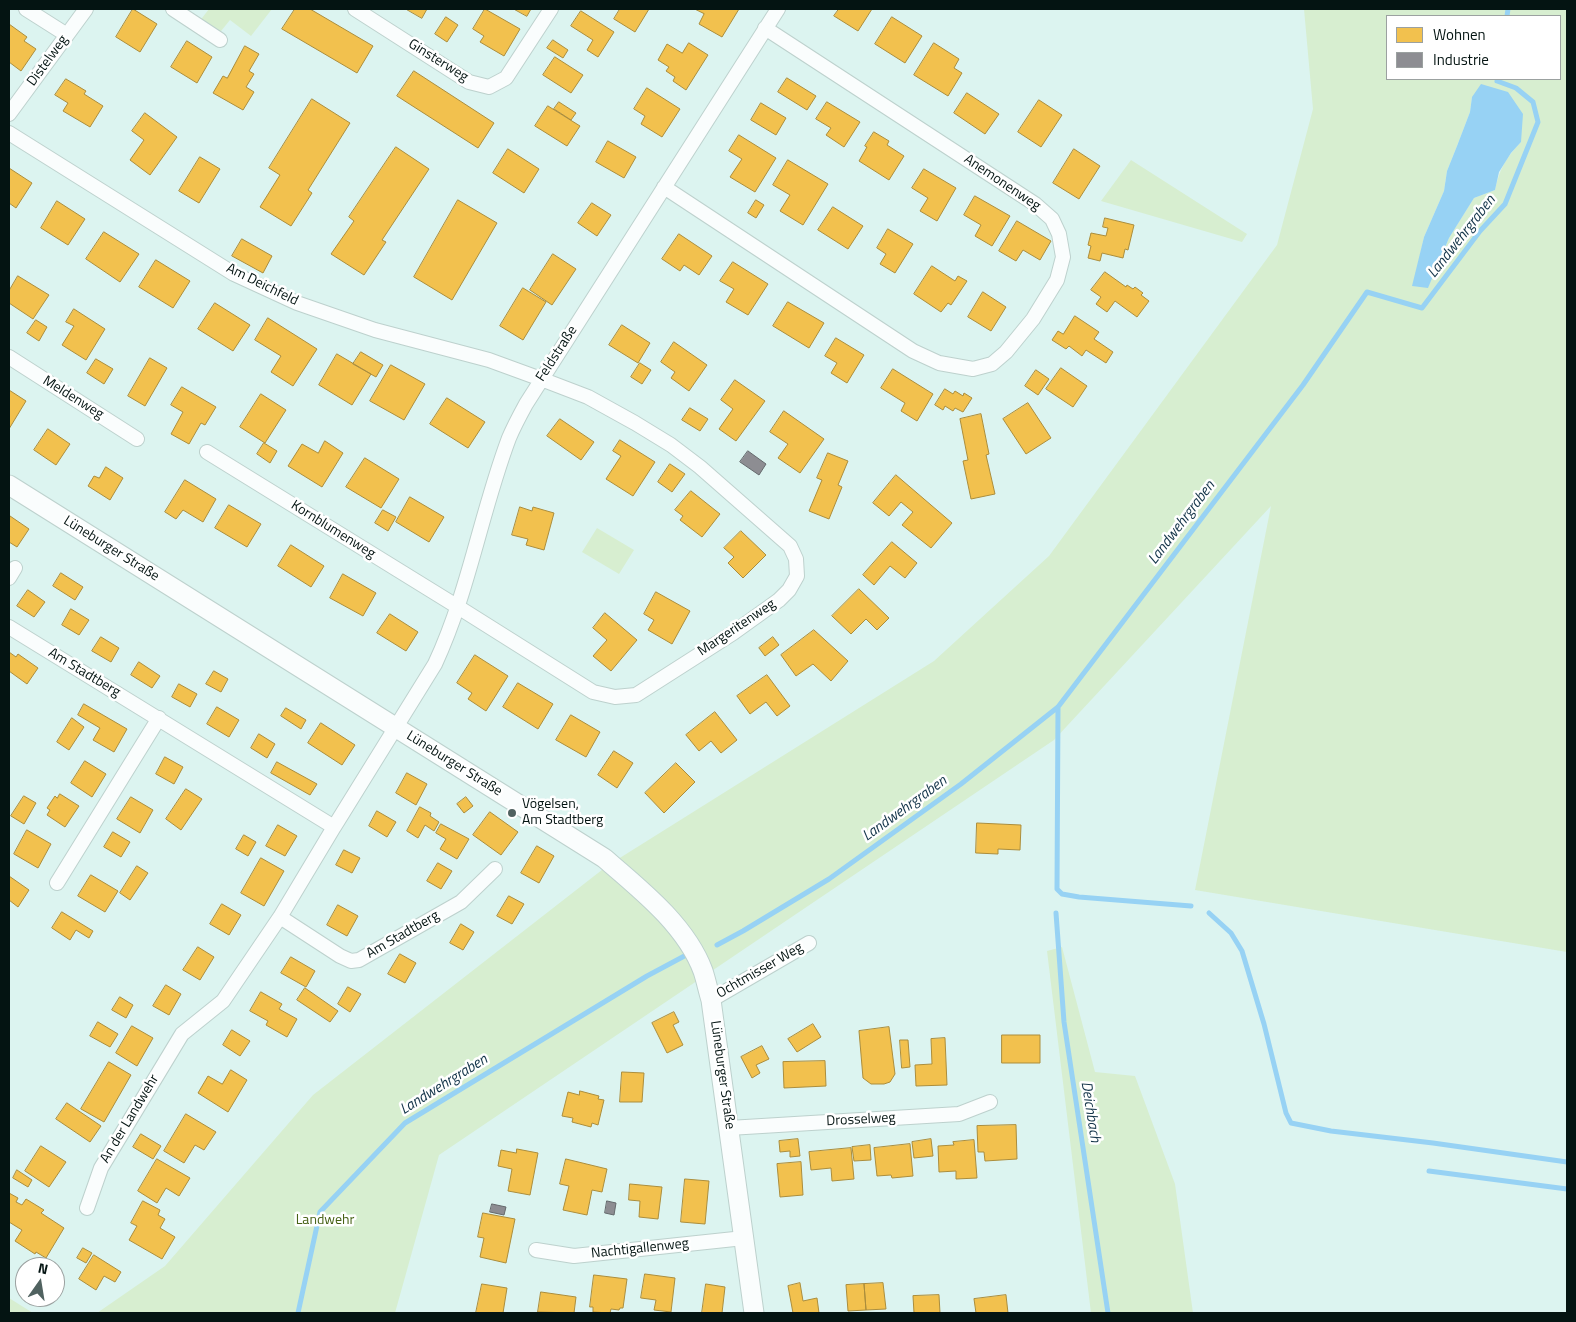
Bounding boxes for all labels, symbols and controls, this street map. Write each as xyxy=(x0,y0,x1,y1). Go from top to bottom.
legend xyxy=(1386,15,1561,80)
text: Wohnen xyxy=(1433,23,1486,46)
street label: Distelweg xyxy=(24,32,72,90)
street label: Ginsterweg xyxy=(405,36,471,86)
text: Industrie xyxy=(1433,48,1489,71)
street label: Anemonenweg xyxy=(960,151,1044,215)
water label: Landwehrgraben xyxy=(1424,192,1500,282)
street label: Am Deichfeld xyxy=(223,260,301,310)
street label: Feldstraße xyxy=(533,323,581,385)
street label: Meldenweg xyxy=(39,373,107,423)
water label: Landwehrgraben xyxy=(1145,478,1219,568)
street label: Kornblumenweg xyxy=(288,497,378,563)
street label: Lüneburger Straße xyxy=(60,513,162,585)
street label: Margeritenweg xyxy=(695,596,779,660)
street label: Am Stadtberg xyxy=(45,645,123,701)
street label: Lüneburger Straße xyxy=(403,728,505,800)
water label: Landwehrgraben xyxy=(859,772,951,846)
place label: Vögelsen, Am Stadtberg xyxy=(522,797,603,830)
marker: Vögelsen, Am Stadtberg xyxy=(506,807,518,819)
street label: Am Stadtberg xyxy=(364,907,442,963)
street label: Ochtmisser Weg xyxy=(714,939,806,1003)
street label: Lüneburger Straße xyxy=(706,1019,738,1131)
water label: Landwehrgraben xyxy=(397,1051,491,1119)
street label: An der Landwehr xyxy=(97,1072,163,1166)
water label: Deichbach xyxy=(1076,1080,1104,1144)
street label: Drosselweg xyxy=(826,1110,896,1130)
park label: Landwehr xyxy=(296,1213,354,1229)
street label: Nachtigallenweg xyxy=(590,1236,690,1262)
north arrow xyxy=(15,1257,65,1307)
text: N xyxy=(36,1257,50,1279)

